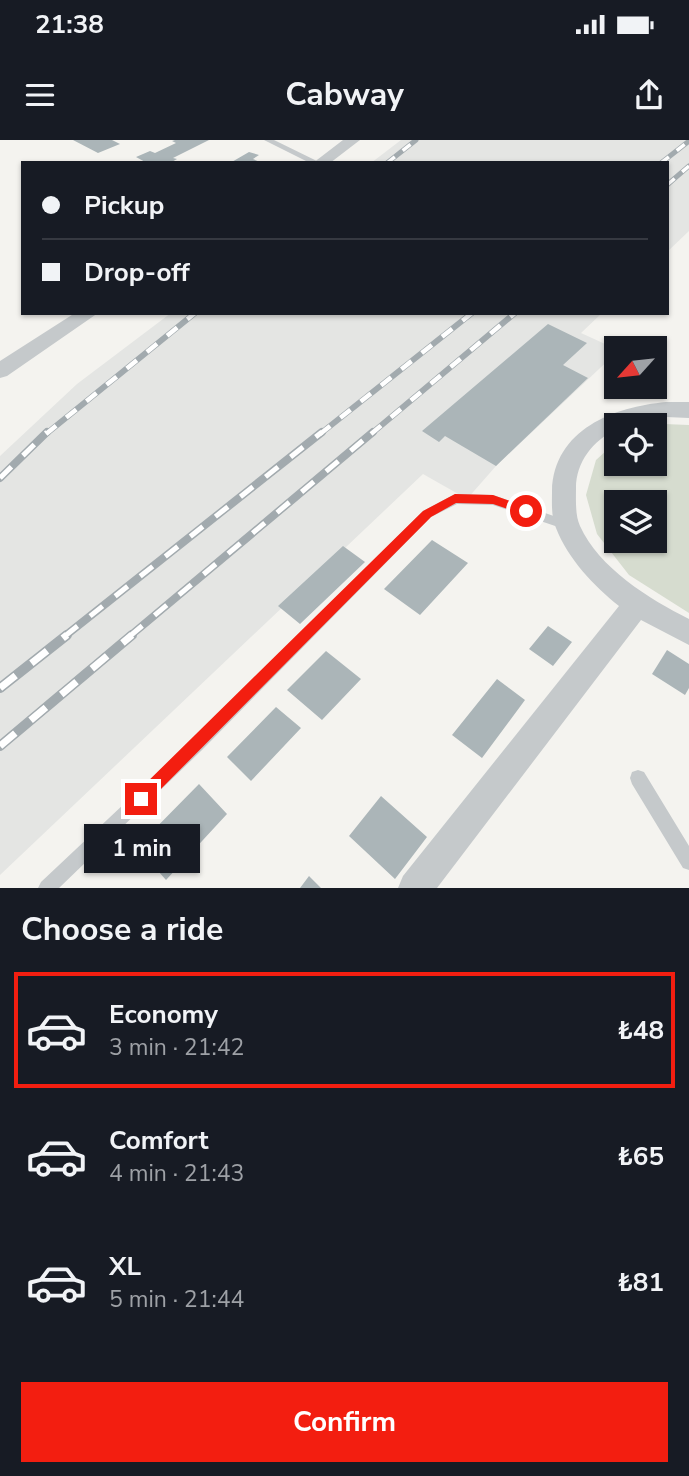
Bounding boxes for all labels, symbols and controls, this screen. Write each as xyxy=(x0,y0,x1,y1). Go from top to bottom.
text: 21:38 xyxy=(35,7,104,42)
text: Cabway xyxy=(285,73,404,116)
icon: menu xyxy=(21,76,59,114)
icon: share xyxy=(630,76,668,114)
text: Pickup xyxy=(84,188,164,223)
text: Drop-off xyxy=(84,255,190,290)
north arrow xyxy=(604,336,667,399)
map controls xyxy=(604,336,667,553)
button: locate xyxy=(604,413,667,476)
button: layers xyxy=(604,490,667,553)
route start xyxy=(510,495,542,527)
route end xyxy=(125,783,157,815)
callout: 1 min xyxy=(83,824,199,872)
text: 1 min xyxy=(112,833,172,864)
text: Choose a ride xyxy=(21,908,223,951)
text: Economy xyxy=(109,997,218,1032)
icon: car xyxy=(25,999,88,1062)
text: ₺48 xyxy=(617,1013,664,1048)
text: 3 min · 21:42 xyxy=(109,1032,244,1063)
text: Comfort xyxy=(109,1123,209,1158)
icon: car xyxy=(25,1125,88,1188)
text: ₺65 xyxy=(617,1139,664,1174)
text: 4 min · 21:43 xyxy=(109,1158,244,1189)
text: XL xyxy=(109,1249,141,1284)
icon: car xyxy=(25,1251,88,1314)
text: ₺81 xyxy=(617,1265,664,1300)
text: 5 min · 21:44 xyxy=(109,1284,244,1315)
button: Confirm xyxy=(21,1382,668,1462)

